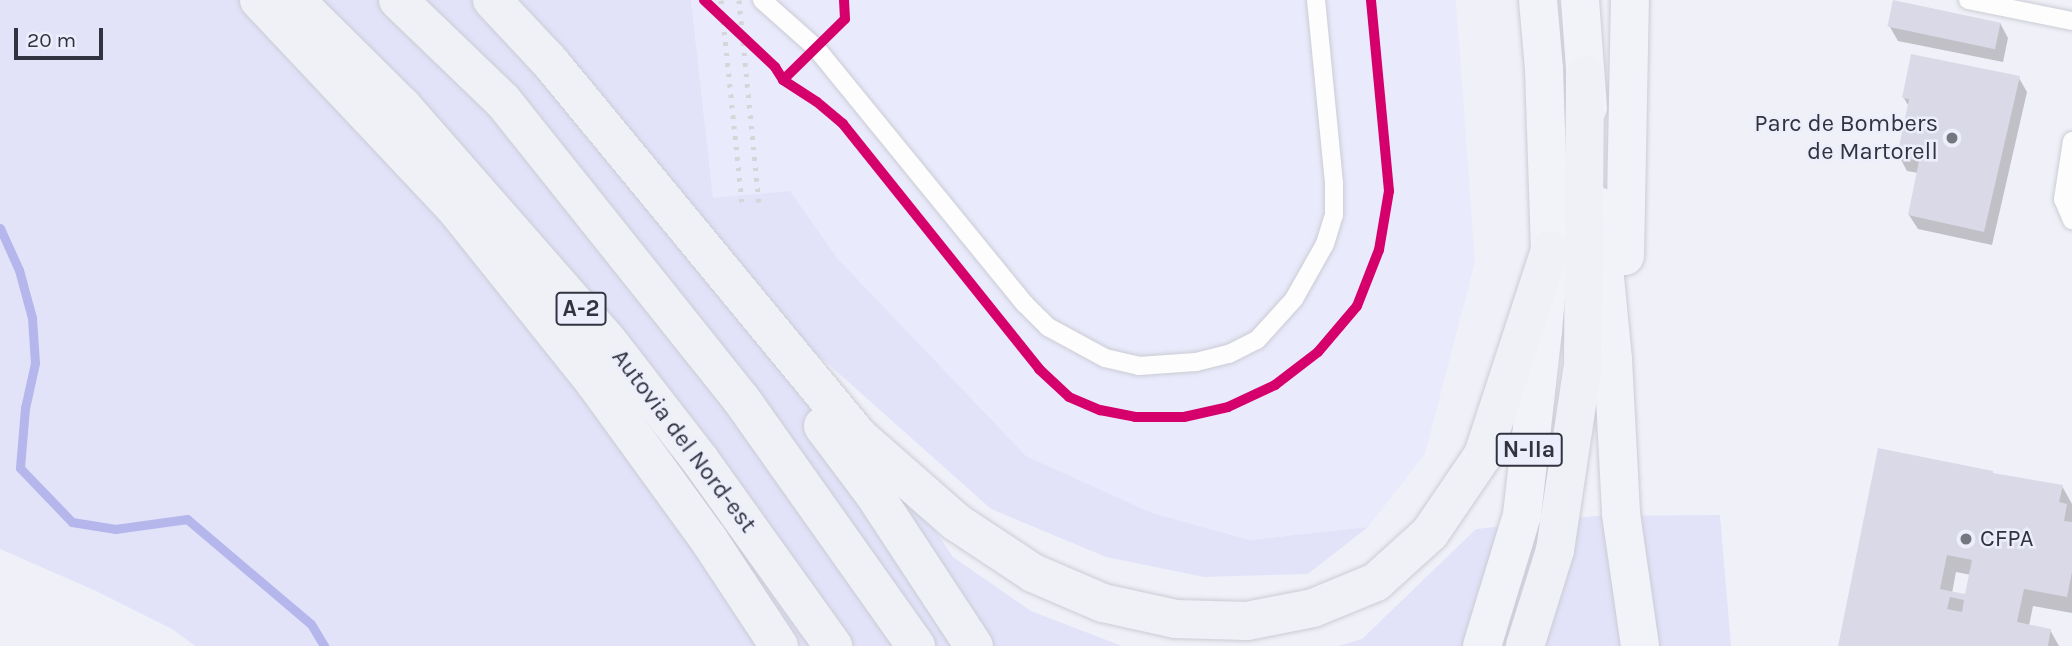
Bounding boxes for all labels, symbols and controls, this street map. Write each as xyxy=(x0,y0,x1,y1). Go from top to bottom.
scale bar xyxy=(18,14,107,58)
text: 20 m xyxy=(27,28,76,52)
place label: Parc de Bombers de Martorell xyxy=(1754,110,1938,166)
marker: Parc de Bombers de Martorell xyxy=(1944,130,1960,146)
road number: A-2 xyxy=(555,290,607,328)
street label: Autovia del Nord-est xyxy=(606,344,762,538)
road number: N-IIa xyxy=(1494,431,1564,470)
place label: CFPA xyxy=(1980,525,2033,553)
marker: CFPA xyxy=(1958,531,1974,547)

